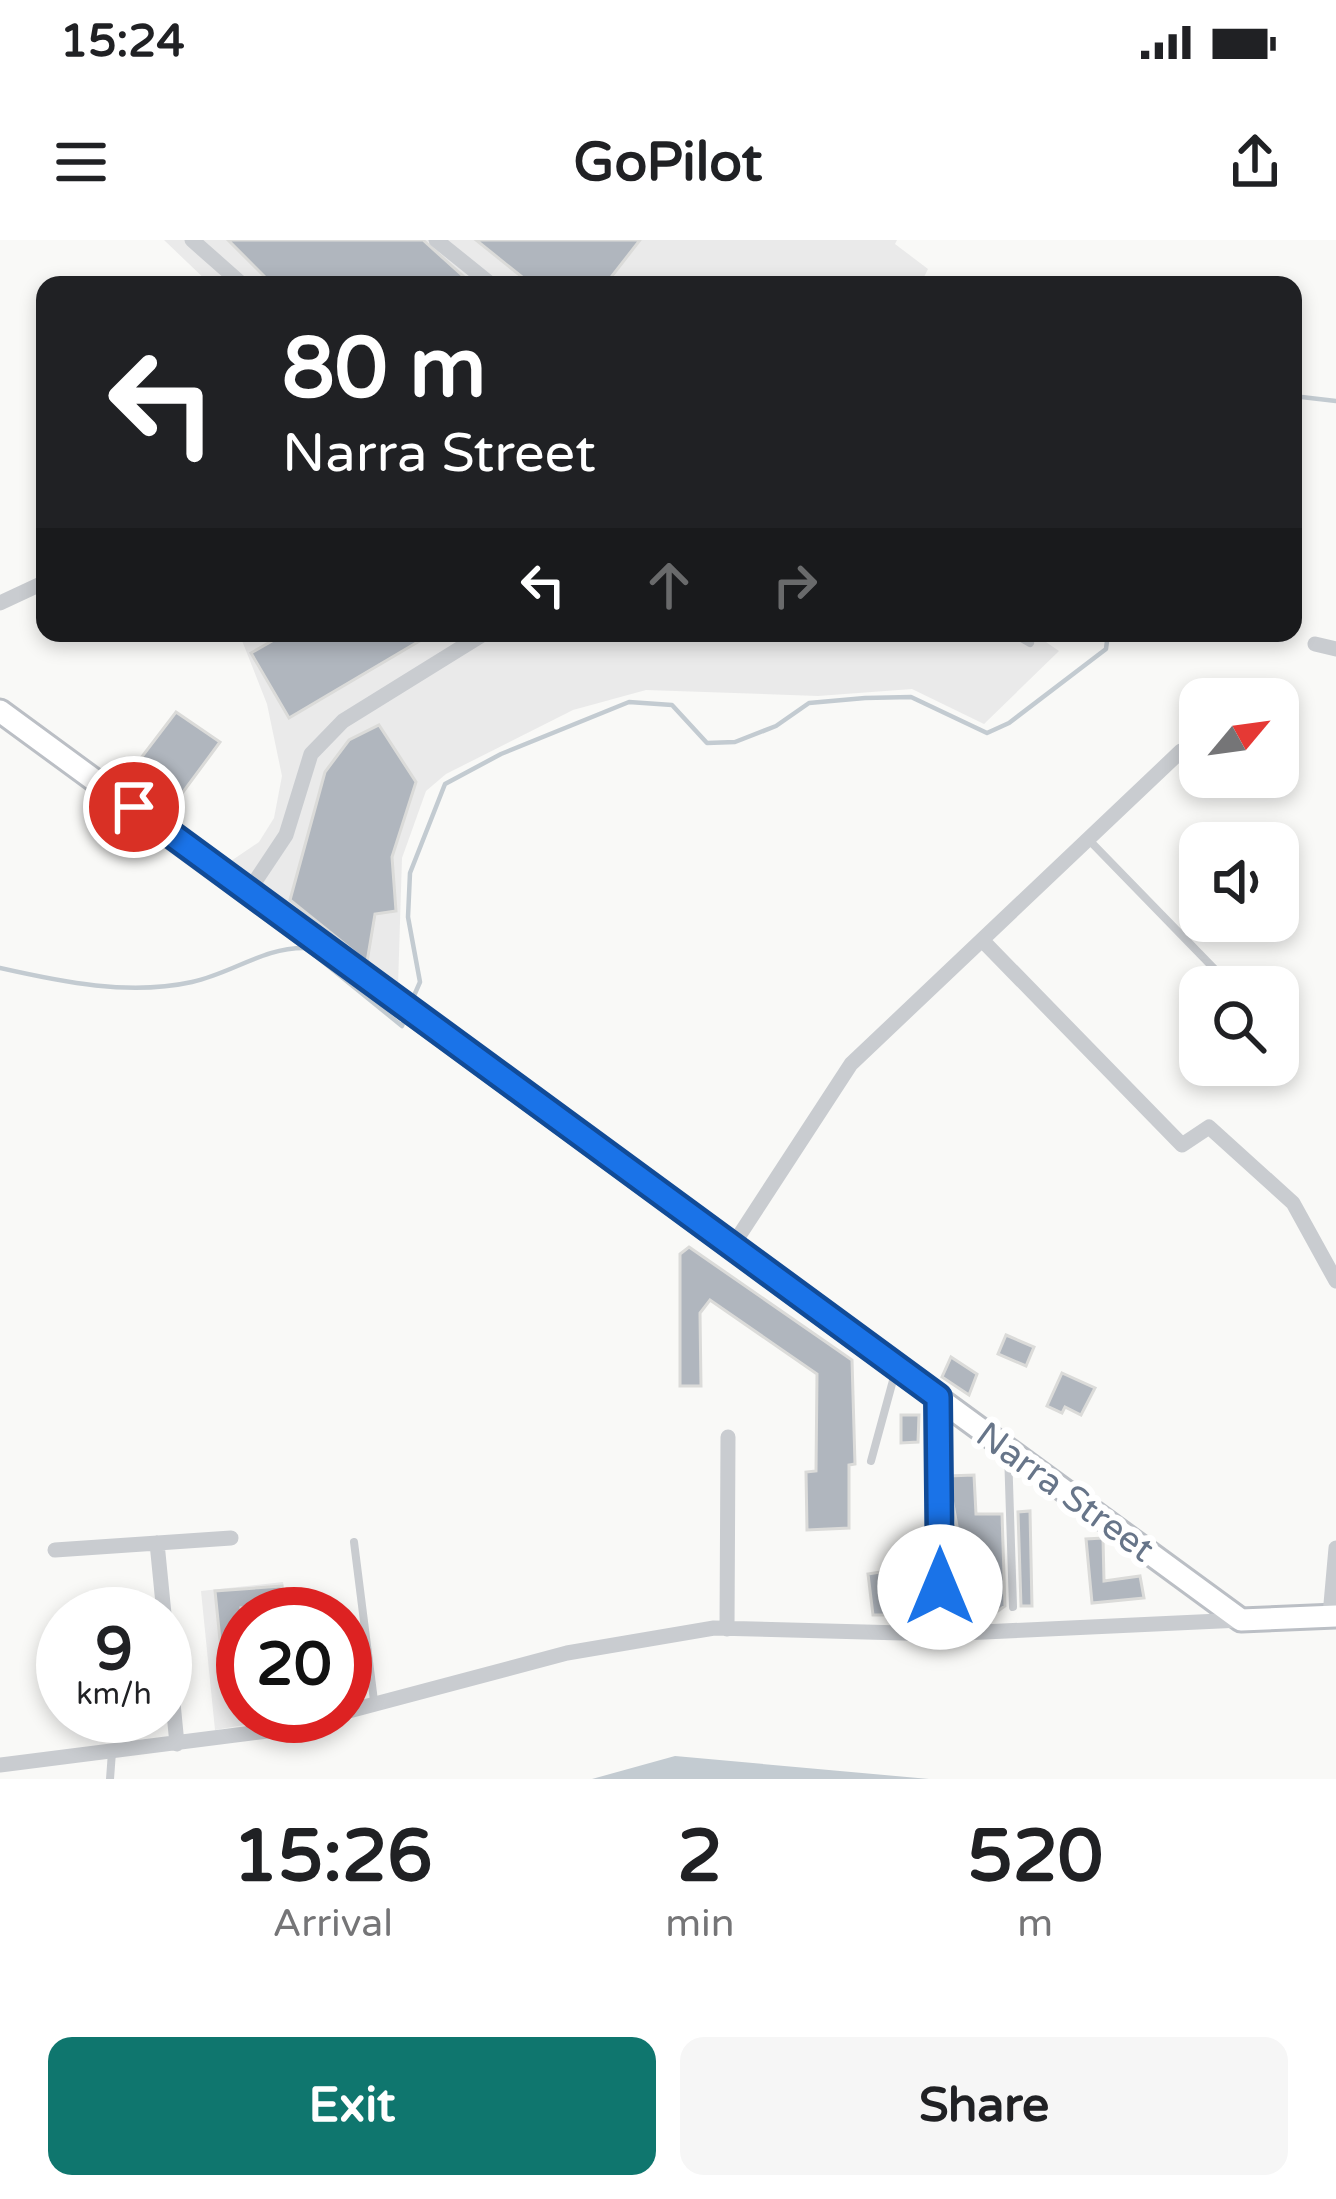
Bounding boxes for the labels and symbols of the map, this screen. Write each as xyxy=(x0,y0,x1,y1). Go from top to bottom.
north arrow xyxy=(1179,678,1299,798)
pin xyxy=(83,756,185,858)
street label: Narra Street xyxy=(968,1413,1162,1571)
position arrow xyxy=(877,1524,1003,1650)
speed limit sign: 20 xyxy=(216,1587,372,1743)

